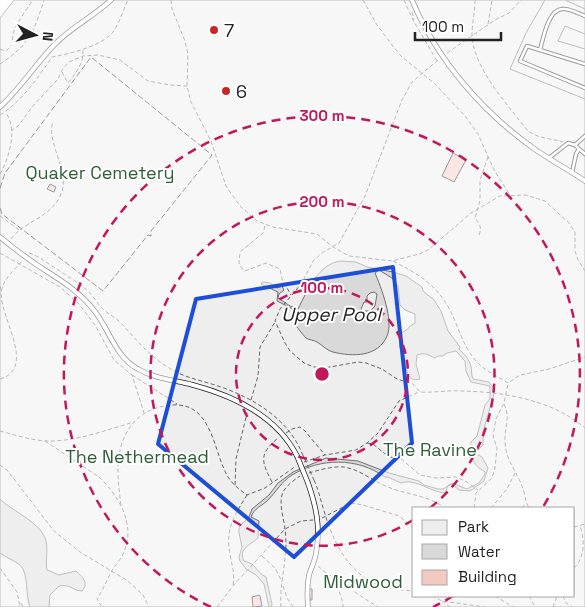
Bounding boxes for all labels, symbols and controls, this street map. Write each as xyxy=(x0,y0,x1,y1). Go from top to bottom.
north arrow xyxy=(10,10,60,60)
scale bar xyxy=(415,10,501,42)
text: 100 m xyxy=(422,17,464,36)
place label: 7 xyxy=(224,19,234,42)
marker: 7 xyxy=(208,24,220,36)
text: N xyxy=(38,31,57,42)
place label: 6 xyxy=(236,80,247,103)
marker: 6 xyxy=(220,85,232,97)
text: 300 m xyxy=(299,106,345,125)
park label: Quaker Cemetery xyxy=(25,161,175,184)
text: 200 m xyxy=(300,192,344,211)
text: 100 m xyxy=(301,278,343,297)
water label: Upper Pool xyxy=(281,302,383,327)
centre of rings xyxy=(313,365,331,383)
park label: The Ravine xyxy=(383,438,477,461)
park label: The Nethermead xyxy=(65,445,209,468)
legend xyxy=(412,507,575,597)
text: Park xyxy=(458,517,489,536)
text: Water xyxy=(458,542,501,561)
text: Building xyxy=(458,567,517,586)
park label: Midwood xyxy=(323,570,403,593)

